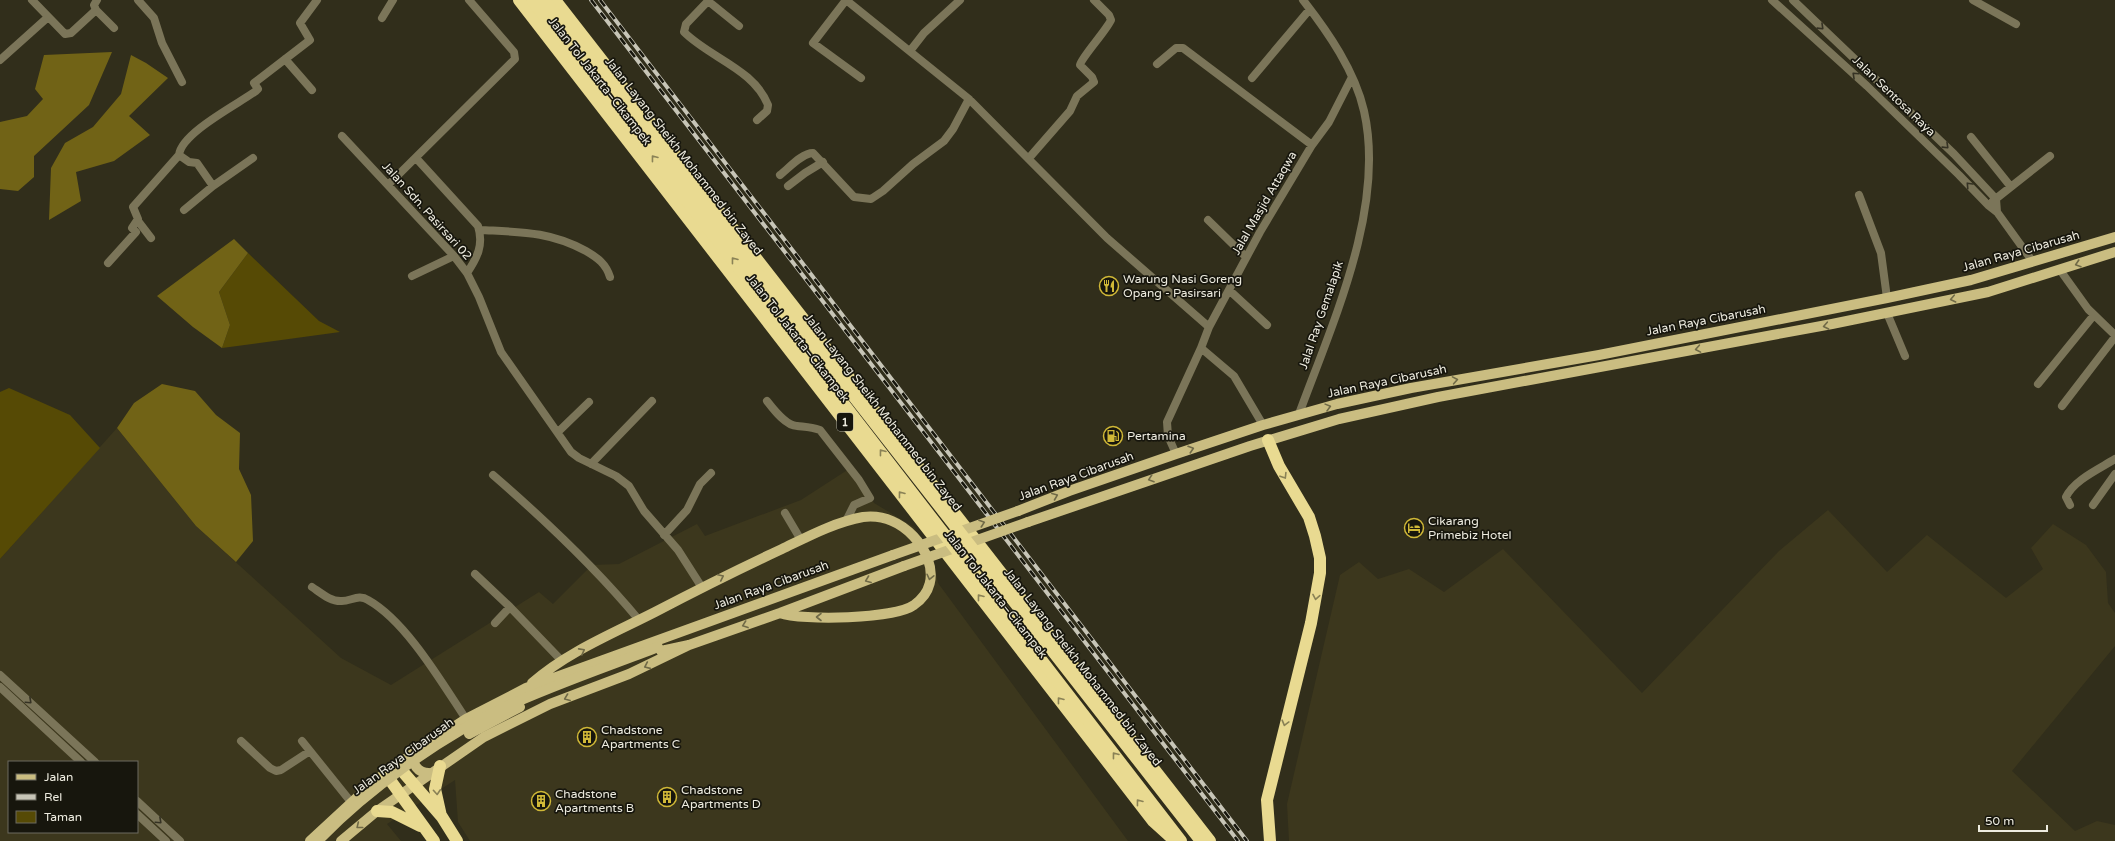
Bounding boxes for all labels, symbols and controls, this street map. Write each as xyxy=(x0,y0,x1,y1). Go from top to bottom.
street label: Jalan Tol Jakarta–Cikampek xyxy=(546,14,655,148)
one-way arrow xyxy=(1816,22,1824,30)
street label: Jalan Sentosa Raya xyxy=(1850,53,1938,139)
street label: Jalan Layang Sheikh Mohammed bin Zayed xyxy=(603,54,765,258)
one-way arrow xyxy=(1852,72,1860,80)
one-way arrow xyxy=(1941,141,1949,148)
street label: Jalal Masjid Attaqwa xyxy=(1229,149,1299,257)
one-way arrow xyxy=(652,155,659,162)
street label: Jalan Sdn. Pasirsari 02 xyxy=(379,159,475,263)
one-way arrow xyxy=(1966,182,1974,190)
street label: Jalan Raya Cibarusah xyxy=(1961,228,2081,274)
one-way arrow xyxy=(732,258,739,265)
street label: Jalal Ray Gemalapik xyxy=(1296,259,1346,371)
one-way arrow xyxy=(2074,259,2081,268)
street label: Jalan Tol Jakarta–Cikampek xyxy=(744,271,853,405)
place label: Warung Nasi Goreng Opang - Pasirsari xyxy=(1123,272,1242,300)
restaurant icon: Warung Nasi Goreng Opang - Pasirsari xyxy=(1098,275,1120,297)
one-way arrow xyxy=(1950,295,1956,303)
street label: Jalan Raya Cibarusah xyxy=(1645,302,1767,338)
street label: Jalan Layang Sheikh Mohammed bin Zayed xyxy=(802,310,964,514)
one-way arrow xyxy=(1822,321,1829,329)
one-way arrow xyxy=(1695,345,1701,353)
street label: Jalan Raya Cibarusah xyxy=(1326,362,1448,400)
one-way arrow xyxy=(1452,376,1459,385)
one-way arrow xyxy=(1325,403,1331,411)
road number: 1 xyxy=(837,413,853,431)
fuel station icon: Pertamina xyxy=(1102,425,1124,447)
place label: Pertamina xyxy=(1127,429,1186,443)
one-way arrow xyxy=(1187,445,1194,454)
street label: Jalan Raya Cibarusah xyxy=(1017,449,1135,503)
one-way arrow xyxy=(879,450,886,457)
one-way arrow xyxy=(1280,472,1287,479)
one-way arrow xyxy=(1147,475,1154,483)
one-way arrow xyxy=(899,491,906,498)
one-way arrow xyxy=(1051,493,1058,501)
place label: Cikarang Primebiz Hotel xyxy=(1428,514,1511,542)
hotel icon: Cikarang Primebiz Hotel xyxy=(1403,517,1425,539)
one-way arrow xyxy=(979,520,986,528)
street label: Jalan Tol Jakarta–Cikampek xyxy=(942,527,1051,661)
street label: Jalan Raya Cibarusah xyxy=(712,558,830,612)
street label: Jalan Layang Sheikh Mohammed bin Zayed xyxy=(1002,565,1164,769)
one-way arrow xyxy=(717,574,725,582)
one-way arrow xyxy=(926,574,934,580)
one-way arrow xyxy=(864,576,871,584)
one-way arrow xyxy=(978,594,985,601)
one-way arrow xyxy=(1312,594,1321,600)
one-way arrow xyxy=(816,613,822,621)
one-way arrow xyxy=(742,620,749,628)
one-way arrow xyxy=(577,648,585,655)
one-way arrow xyxy=(643,662,650,670)
one-way arrow xyxy=(563,694,570,702)
one-way arrow xyxy=(24,696,32,704)
one-way arrow xyxy=(1058,697,1065,704)
street label: Jalan Raya Cibarusah xyxy=(350,715,456,797)
one-way arrow xyxy=(1281,719,1290,726)
place label: Chadstone Apartments C xyxy=(601,723,680,751)
building icon: Chadstone Apartments C xyxy=(576,726,598,748)
one-way arrow xyxy=(1113,752,1120,759)
legend xyxy=(8,761,138,833)
text: Jalan xyxy=(44,770,73,784)
place label: Chadstone Apartments D xyxy=(681,783,761,811)
building icon: Chadstone Apartments D xyxy=(656,786,678,808)
place label: Chadstone Apartments B xyxy=(555,787,634,815)
one-way arrow xyxy=(432,789,441,795)
text: Rel xyxy=(44,790,62,804)
building icon: Chadstone Apartments B xyxy=(530,790,552,812)
one-way arrow xyxy=(1137,800,1144,807)
scale bar xyxy=(1979,807,2047,833)
text: Taman xyxy=(44,810,82,824)
text: 50 m xyxy=(1985,814,2014,828)
one-way arrow xyxy=(154,816,162,824)
one-way arrow xyxy=(356,821,363,828)

